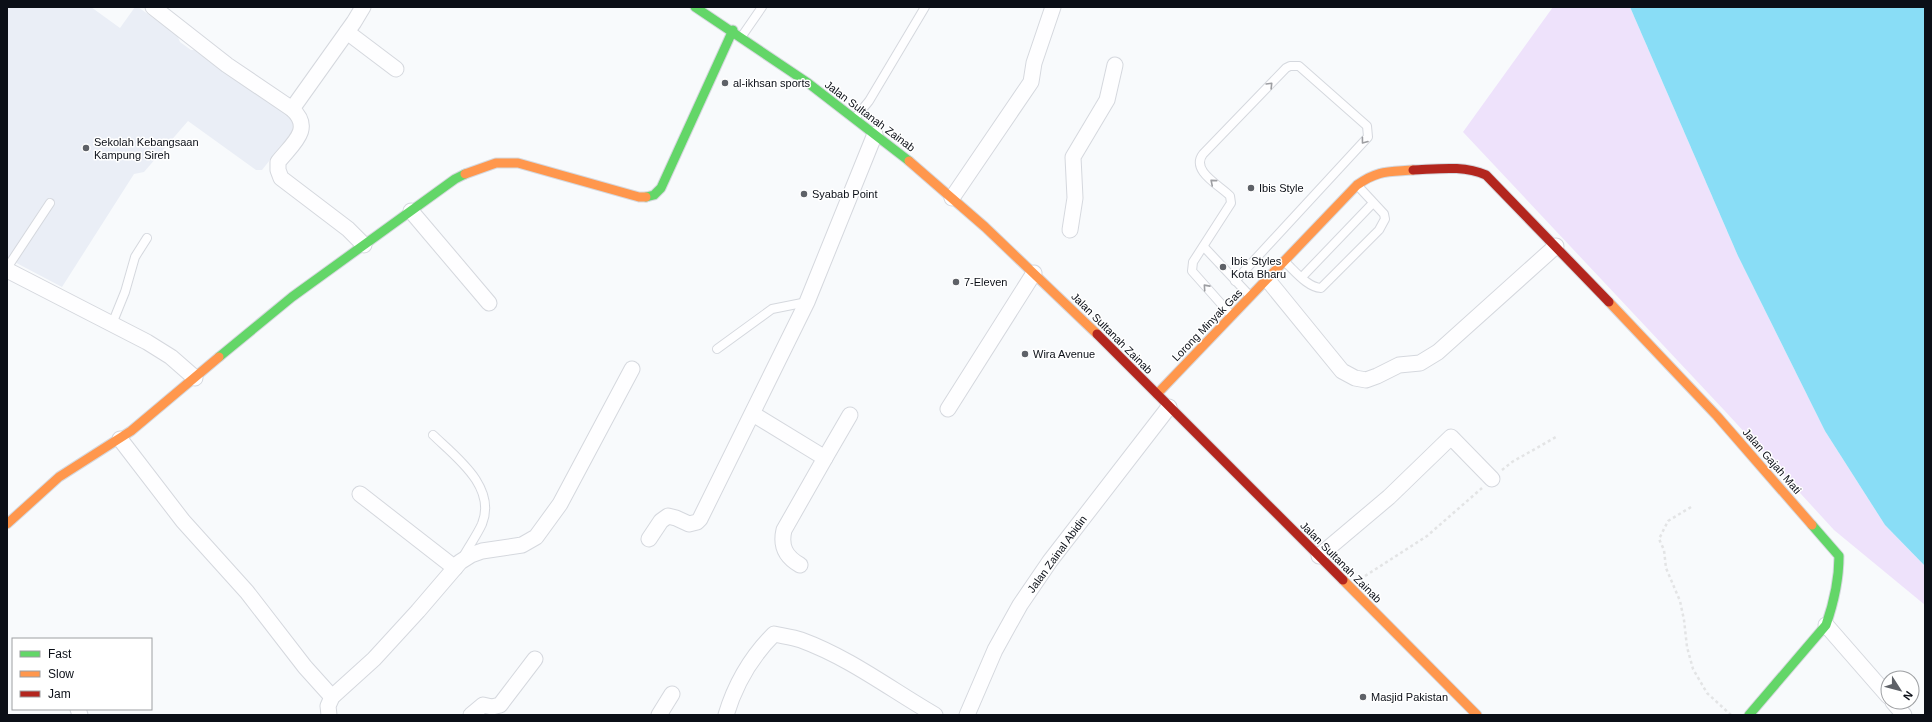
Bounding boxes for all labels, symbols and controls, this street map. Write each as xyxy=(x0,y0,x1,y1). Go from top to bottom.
place label: al-ikhsan sports xyxy=(733,77,811,89)
marker: al-ikhsan sports xyxy=(720,78,730,88)
street label: Jalan Sultanah Zainab xyxy=(823,78,917,154)
one-way arrow xyxy=(1265,82,1273,90)
place label: Sekolah Kebangsaan Kampung Sireh xyxy=(94,136,199,161)
one-way arrow xyxy=(1362,137,1369,144)
marker: Sekolah Kebangsaan Kampung Sireh xyxy=(81,143,91,153)
one-way arrow xyxy=(1211,179,1218,186)
place label: Ibis Style xyxy=(1259,182,1304,194)
marker: Ibis Style xyxy=(1246,183,1256,193)
place label: Syabab Point xyxy=(812,188,877,200)
marker: Syabab Point xyxy=(799,189,809,199)
place label: Ibis Styles Kota Bharu xyxy=(1231,255,1286,280)
marker: Ibis Styles Kota Bharu xyxy=(1218,262,1228,272)
place label: 7-Eleven xyxy=(964,276,1007,288)
marker: 7-Eleven xyxy=(951,277,961,287)
one-way arrow xyxy=(1203,284,1210,292)
street label: Lorong Minyak Gas xyxy=(1170,286,1245,363)
street label: Jalan Sultanah Zainab xyxy=(1069,290,1155,376)
place label: Wira Avenue xyxy=(1033,348,1095,360)
marker: Wira Avenue xyxy=(1020,349,1030,359)
street label: Jalan Gajah Mati xyxy=(1740,426,1804,496)
street label: Jalan Zainal Abidin xyxy=(1025,513,1089,595)
street label: Jalan Sultanah Zainab xyxy=(1298,519,1384,605)
legend xyxy=(12,638,152,710)
text: Fast xyxy=(48,647,72,661)
text: Slow xyxy=(48,667,74,681)
north arrow xyxy=(1880,670,1920,710)
text: Jam xyxy=(48,687,71,701)
text: N xyxy=(1901,689,1915,703)
place label: Masjid Pakistan xyxy=(1371,691,1448,703)
marker: Masjid Pakistan xyxy=(1358,692,1368,702)

